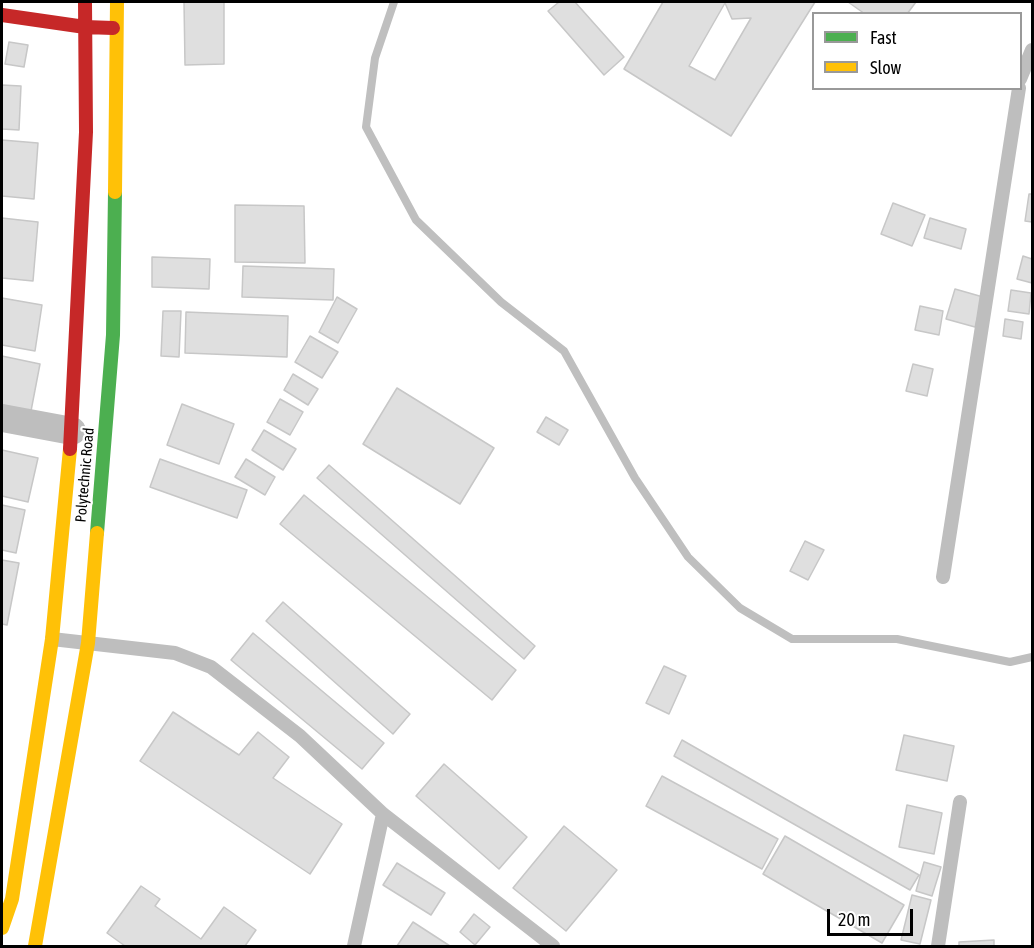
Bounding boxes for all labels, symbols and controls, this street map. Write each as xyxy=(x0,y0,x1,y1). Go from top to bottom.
legend xyxy=(812,12,1022,90)
text: Fast xyxy=(870,27,897,48)
text: Slow xyxy=(870,57,901,78)
street label: Polytechnic Road xyxy=(72,427,98,523)
scale bar xyxy=(830,897,916,935)
text: 20 m xyxy=(838,909,870,930)

